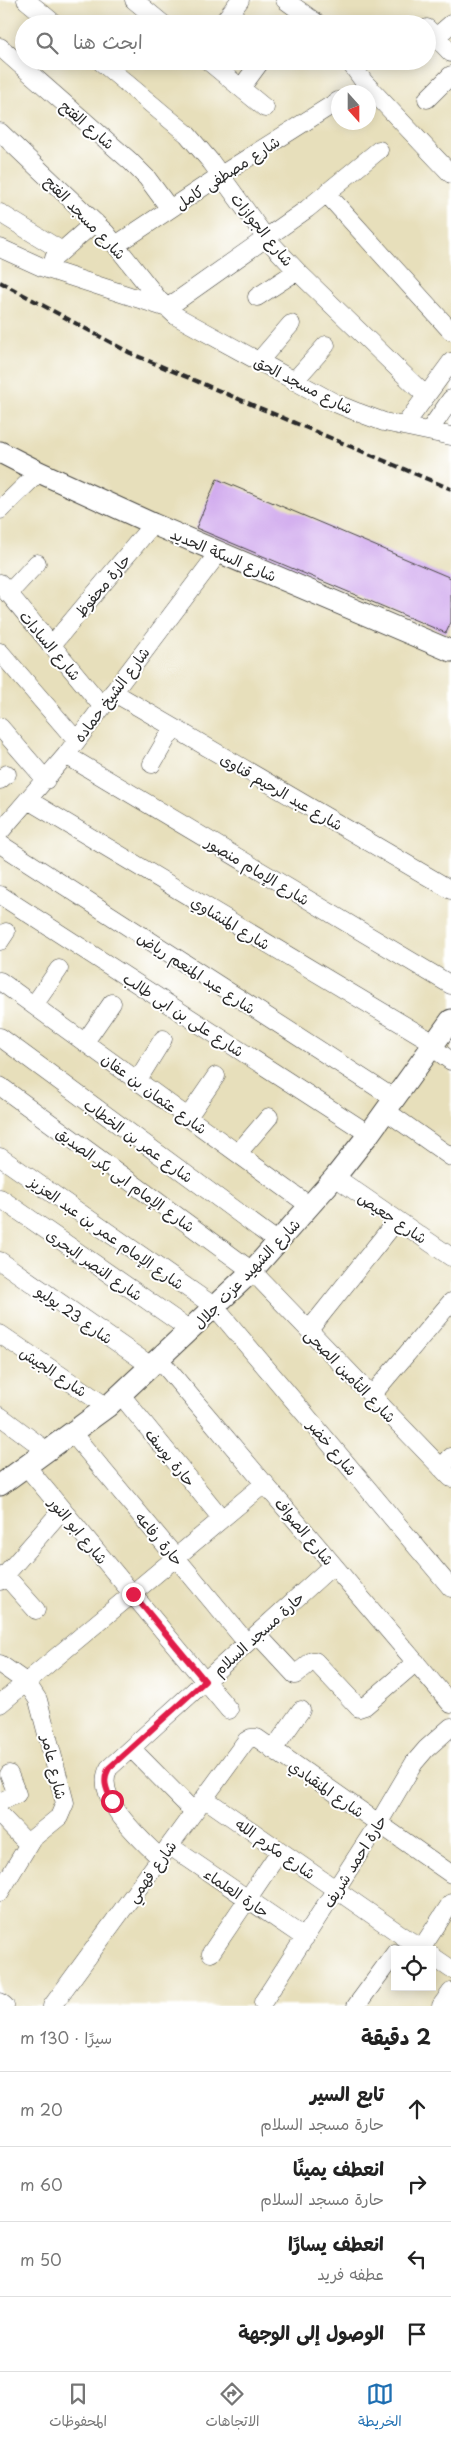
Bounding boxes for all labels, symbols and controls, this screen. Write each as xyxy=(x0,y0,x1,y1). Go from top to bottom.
search box xyxy=(15,15,436,70)
text: ابحث هنا xyxy=(73,27,143,55)
icon: search xyxy=(33,29,61,57)
north arrow xyxy=(331,85,376,130)
street label: شارع الفتح xyxy=(56,94,120,154)
street label: شارع مصطفى كامل xyxy=(170,129,284,215)
street label: شارع مسجد الفتح xyxy=(40,170,132,264)
street label: شارع الجوازات xyxy=(226,187,300,271)
street label: شارع مسجد الحق xyxy=(250,349,358,419)
street label: شارع السكة الحديد xyxy=(167,521,281,587)
street label: حارة محفوظ xyxy=(69,548,135,622)
street label: شارع السادات xyxy=(15,605,87,685)
street label: شارع الشيخ حماده xyxy=(67,641,155,747)
street label: شارع عبد الرحيم قناوى xyxy=(216,747,348,836)
street label: شارع الإمام منصور xyxy=(200,829,314,911)
street label: شارع المنشاوي xyxy=(187,889,275,956)
street label: شارع عبد المنعم رياض xyxy=(132,925,261,1021)
street label: شارع على بن ابى طالب xyxy=(119,966,249,1062)
street label: شارع عثمان بن عفان xyxy=(97,1047,213,1139)
street label: شارع عمر بن الخطاب xyxy=(80,1092,198,1188)
street label: شارع الإمام ابى بكر الصديق xyxy=(51,1121,200,1238)
street label: شارع الإمام عمر بن عبد العزيز xyxy=(22,1168,189,1295)
street label: شارع جعيص xyxy=(354,1185,432,1249)
street label: شارع الشهيد عزت جلال xyxy=(187,1213,305,1333)
street label: شارع النصر البحرى xyxy=(42,1222,148,1306)
street label: شارع 23 يوليو xyxy=(31,1278,118,1349)
street label: شارع التأمين الصحى xyxy=(300,1323,402,1427)
street label: شارع الجيش xyxy=(16,1340,92,1402)
street label: شارع خضر xyxy=(301,1412,363,1480)
street label: حارة يوسف xyxy=(140,1423,202,1491)
street label: شارع ابو النور xyxy=(43,1491,114,1569)
street label: شارع الصواف xyxy=(270,1492,340,1570)
street label: حارة رفاعه xyxy=(130,1506,190,1570)
route end xyxy=(122,1583,145,1606)
street label: حارة مسجد السلام xyxy=(207,1586,310,1681)
street label: شارع عامر xyxy=(36,1731,74,1801)
street label: شارع المنقبادي xyxy=(284,1753,369,1823)
route start xyxy=(101,1790,124,1813)
street label: حارة احمد شريف xyxy=(316,1810,392,1912)
street label: شارع مكرم الله xyxy=(230,1812,321,1886)
street label: شارع فهمي xyxy=(121,1835,184,1909)
street label: حارة العلماء xyxy=(200,1862,274,1922)
map controls xyxy=(391,1946,436,1991)
button: locate xyxy=(391,1946,436,1991)
text: 2 دقيقة xyxy=(361,2020,431,2052)
text: سيرًا · 130 m xyxy=(20,2025,112,2049)
text: تابع السير xyxy=(310,2079,384,2107)
icon: ahead xyxy=(403,2095,431,2123)
text: 20 m xyxy=(20,2097,63,2121)
text: حارة مسجد السلام xyxy=(260,2111,384,2135)
text: انعطف يمينًا xyxy=(293,2154,384,2182)
icon: right xyxy=(403,2170,431,2198)
text: 60 m xyxy=(20,2172,63,2196)
text: حارة مسجد السلام xyxy=(260,2186,384,2210)
text: انعطف يسارًا xyxy=(288,2229,384,2257)
icon: left xyxy=(403,2245,431,2273)
text: 50 m xyxy=(20,2247,62,2271)
text: عطفه فريد xyxy=(317,2261,384,2285)
text: الوصول إلى الوجهة xyxy=(238,2318,384,2346)
icon: arrive xyxy=(403,2320,431,2348)
tab: المحفوظات xyxy=(49,2380,107,2434)
tab: الاتجاهات xyxy=(205,2380,260,2434)
tab: الخريطة xyxy=(358,2380,402,2434)

